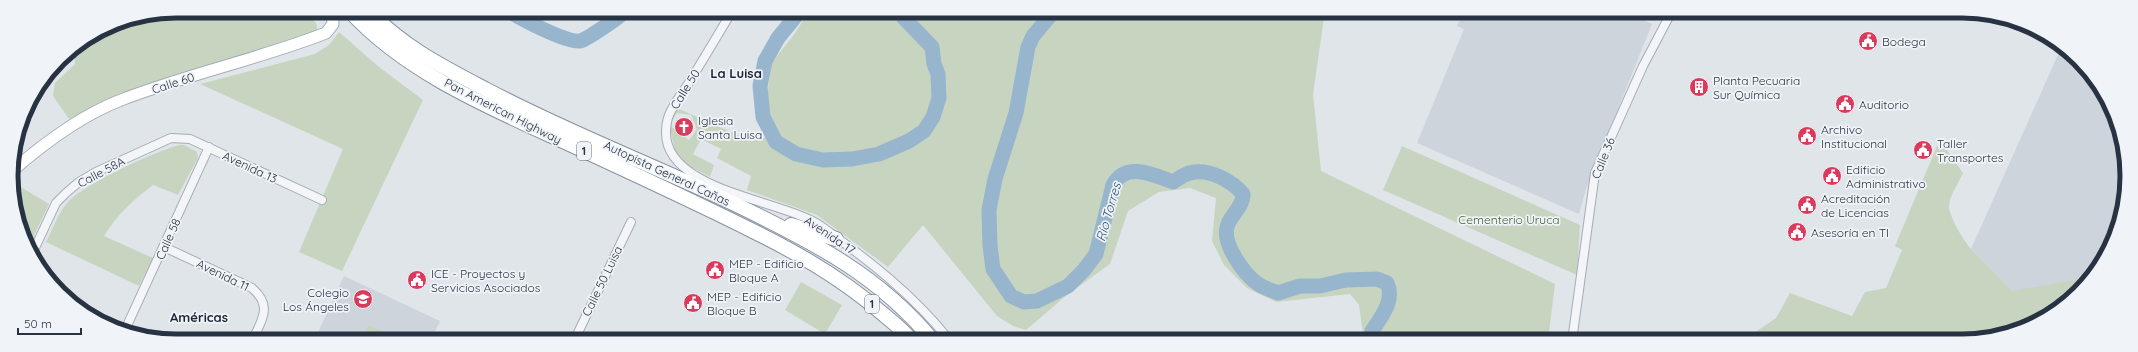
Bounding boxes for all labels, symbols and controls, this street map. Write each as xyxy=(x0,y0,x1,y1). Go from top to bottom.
public building icon: Bodega xyxy=(1857,30,1879,52)
place label: Bodega xyxy=(1882,34,1926,49)
district label: La Luisa xyxy=(710,65,762,81)
street label: Calle 50 xyxy=(667,66,703,112)
street label: Calle 60 xyxy=(150,69,196,97)
place label: Planta Pecuaria Sur Química xyxy=(1713,73,1800,102)
street label: Pan American Highway xyxy=(442,75,564,147)
building icon: Planta Pecuaria Sur Química xyxy=(1688,76,1710,98)
public building icon: Auditorio xyxy=(1834,93,1856,115)
place label: Auditorio xyxy=(1859,97,1909,112)
place label: Iglesia Santa Luisa xyxy=(698,113,762,142)
church icon: Iglesia Santa Luisa xyxy=(673,116,695,138)
place label: Archivo Institucional xyxy=(1821,122,1887,151)
public building icon: Archivo Institucional xyxy=(1796,125,1818,147)
street label: Calle 36 xyxy=(1588,135,1618,181)
place label: Taller Transportes xyxy=(1937,136,2004,165)
street label: Autopista General Cañas xyxy=(602,137,733,209)
public building icon: Taller Transportes xyxy=(1912,139,1934,161)
road number: 1 xyxy=(577,142,591,160)
street label: Avenida 13 xyxy=(220,148,280,186)
street label: Calle 58A xyxy=(75,153,127,191)
place label: Edificio Administrativo xyxy=(1846,162,1926,191)
public building icon: Edificio Administrativo xyxy=(1821,165,1843,187)
water label: Río Torres xyxy=(1092,180,1124,243)
place label: Acreditación de Licencias xyxy=(1821,191,1890,220)
public building icon: Acreditación de Licencias xyxy=(1796,194,1818,216)
street label: Avenida 17 xyxy=(802,212,858,258)
park label: Cementerio Uruca xyxy=(1458,212,1560,227)
street label: Calle 58 xyxy=(152,216,184,262)
public building icon: Asesoría en TI xyxy=(1786,221,1808,243)
place label: Asesoría en TI xyxy=(1811,225,1889,240)
street label: Calle 50 Luisa xyxy=(579,243,625,319)
street label: Avenida 11 xyxy=(194,256,252,294)
place label: MEP - Edificio Bloque A xyxy=(729,256,804,285)
public building icon: MEP - Edificio Bloque A xyxy=(704,259,726,281)
place label: ICE - Proyectos y Servicios Asociados xyxy=(431,266,541,295)
public building icon: ICE - Proyectos y Servicios Asociados xyxy=(406,269,428,291)
place label: Colegio Los Ángeles xyxy=(283,285,349,314)
school or university icon: Colegio Los Ángeles xyxy=(352,288,374,310)
place label: MEP - Edificio Bloque B xyxy=(707,289,782,318)
public building icon: MEP - Edificio Bloque B xyxy=(682,292,704,314)
road number: 1 xyxy=(865,295,879,313)
district label: Américas xyxy=(170,309,228,325)
scale bar xyxy=(18,310,81,336)
text: 50 m xyxy=(24,316,52,331)

